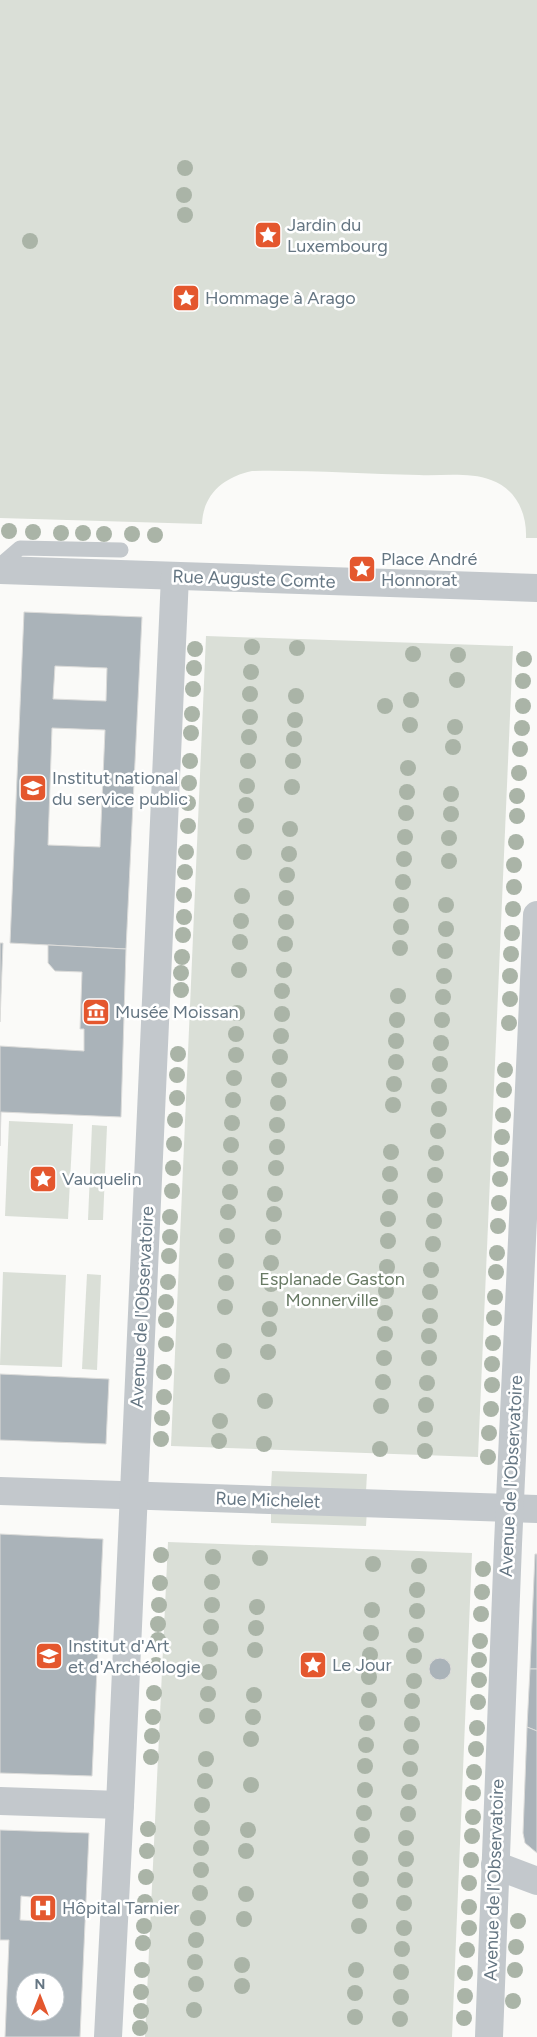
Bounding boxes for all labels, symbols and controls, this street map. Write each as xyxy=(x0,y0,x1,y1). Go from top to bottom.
place label: Jardin du Luxembourg xyxy=(287,214,388,257)
place icon: Jardin du Luxembourg xyxy=(253,220,283,250)
place icon: Hommage à Arago xyxy=(171,283,201,313)
place label: Hommage à Arago xyxy=(205,287,356,309)
place label: Place André Honnorat xyxy=(381,548,477,591)
place icon: Place André Honnorat xyxy=(347,554,377,584)
street label: Rue Auguste Comte xyxy=(172,565,336,593)
place label: Institut national du service public xyxy=(52,767,188,810)
school or university icon: Institut national du service public xyxy=(18,773,48,803)
museum icon: Musée Moissan xyxy=(81,997,111,1027)
place label: Musée Moissan xyxy=(115,1001,239,1023)
place icon: Vauquelin xyxy=(28,1164,58,1194)
place label: Vauquelin xyxy=(62,1168,141,1190)
street label: Avenue de l'Observatoire xyxy=(126,1205,158,1409)
park label: Esplanade Gaston Monnerville xyxy=(259,1268,405,1311)
street label: Avenue de l'Observatoire xyxy=(495,1374,527,1578)
street label: Rue Michelet xyxy=(215,1487,321,1513)
place label: Institut d'Art et d'Archéologie xyxy=(68,1635,201,1678)
school or university icon: Institut d'Art et d'Archéologie xyxy=(34,1641,64,1671)
place icon: Le Jour xyxy=(298,1650,328,1680)
place label: Le Jour xyxy=(332,1654,391,1676)
street label: Avenue de l'Observatoire xyxy=(479,1778,509,1981)
hospital icon: Hôpital Tarnier xyxy=(28,1893,58,1923)
place label: Hôpital Tarnier xyxy=(62,1897,179,1919)
north arrow xyxy=(15,1972,65,2022)
text: N xyxy=(35,1976,45,1993)

